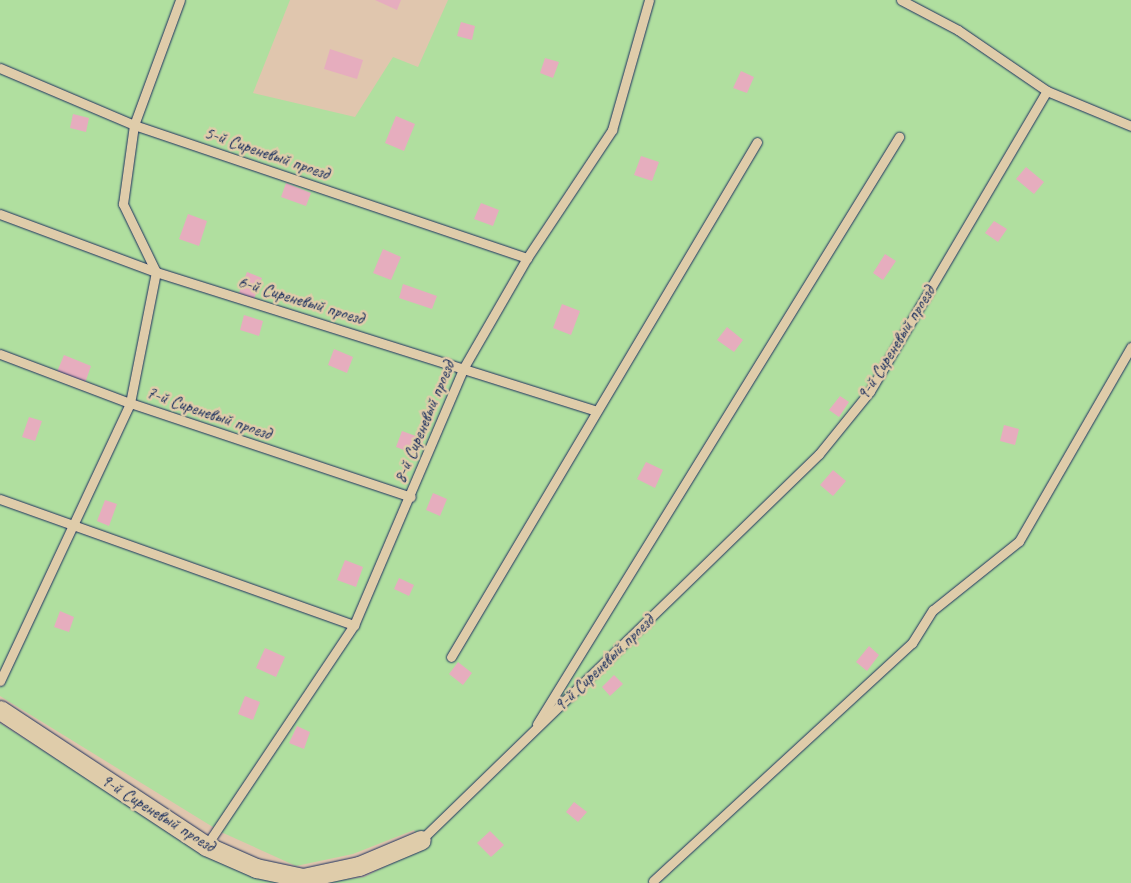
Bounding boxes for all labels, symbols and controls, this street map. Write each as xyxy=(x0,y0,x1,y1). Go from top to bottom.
street label: 5-й Сиреневый проезд xyxy=(202,122,332,184)
street label: 6-й Сиреневый проезд xyxy=(235,271,367,329)
street label: 9-й Сиреневый проезд xyxy=(852,282,940,404)
street label: 8-й Сиреневый проезд xyxy=(389,358,459,486)
street label: 7-й Сиреневый проезд xyxy=(144,382,274,444)
street label: 9-й Сиреневый проезд xyxy=(550,610,658,716)
street label: 9-й Сиреневый проезд xyxy=(97,769,219,857)

